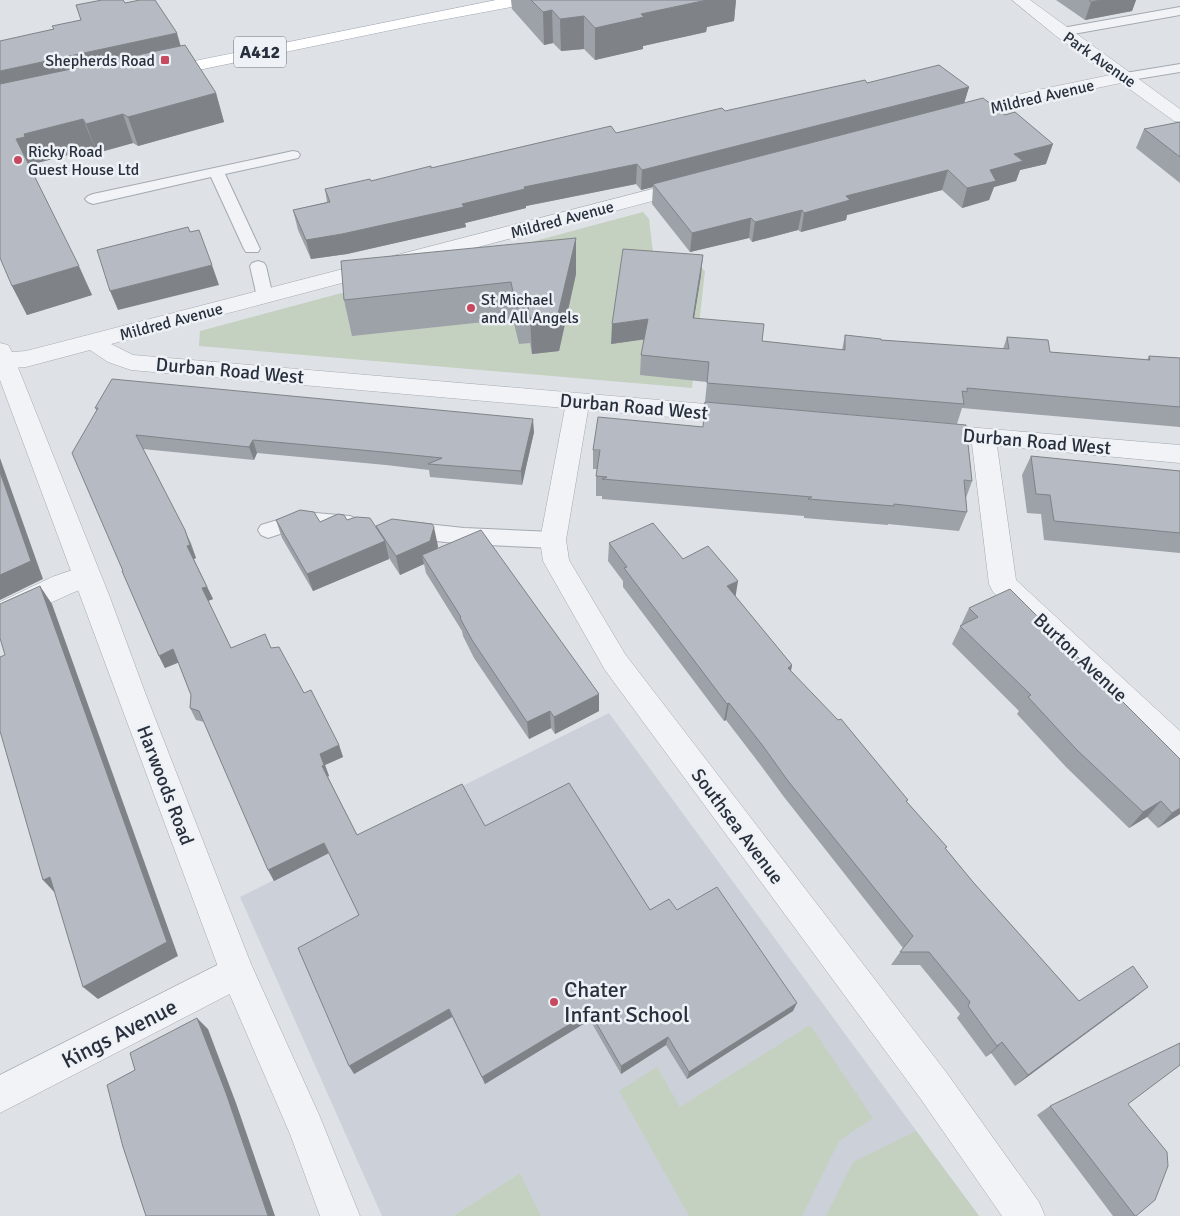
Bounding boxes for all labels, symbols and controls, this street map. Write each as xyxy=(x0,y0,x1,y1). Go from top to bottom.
street label: Park Avenue xyxy=(1059,27,1140,92)
road number: A412 xyxy=(234,36,286,68)
place label: Shepherds Road xyxy=(45,51,155,71)
marker: Shepherds Road xyxy=(159,54,171,66)
street label: Mildred Avenue xyxy=(988,75,1096,119)
place label: Ricky Road Guest House Ltd xyxy=(28,142,139,180)
marker: Ricky Road Guest House Ltd xyxy=(12,154,24,166)
street label: Mildred Avenue xyxy=(508,197,616,243)
place label: St Michael and All Angels xyxy=(481,290,579,328)
street label: Mildred Avenue xyxy=(117,299,225,345)
marker: St Michael and All Angels xyxy=(465,302,477,314)
street label: Durban Road West xyxy=(155,353,305,389)
street label: Durban Road West xyxy=(559,389,709,425)
street label: Durban Road West xyxy=(962,424,1112,460)
street label: Burton Avenue xyxy=(1028,608,1132,707)
street label: Harwoods Road xyxy=(131,722,199,849)
street label: Southsea Avenue xyxy=(686,764,789,889)
place label: Chater Infant School xyxy=(564,976,689,1028)
street label: Kings Avenue xyxy=(57,993,181,1074)
marker: Chater Infant School xyxy=(548,996,560,1008)

